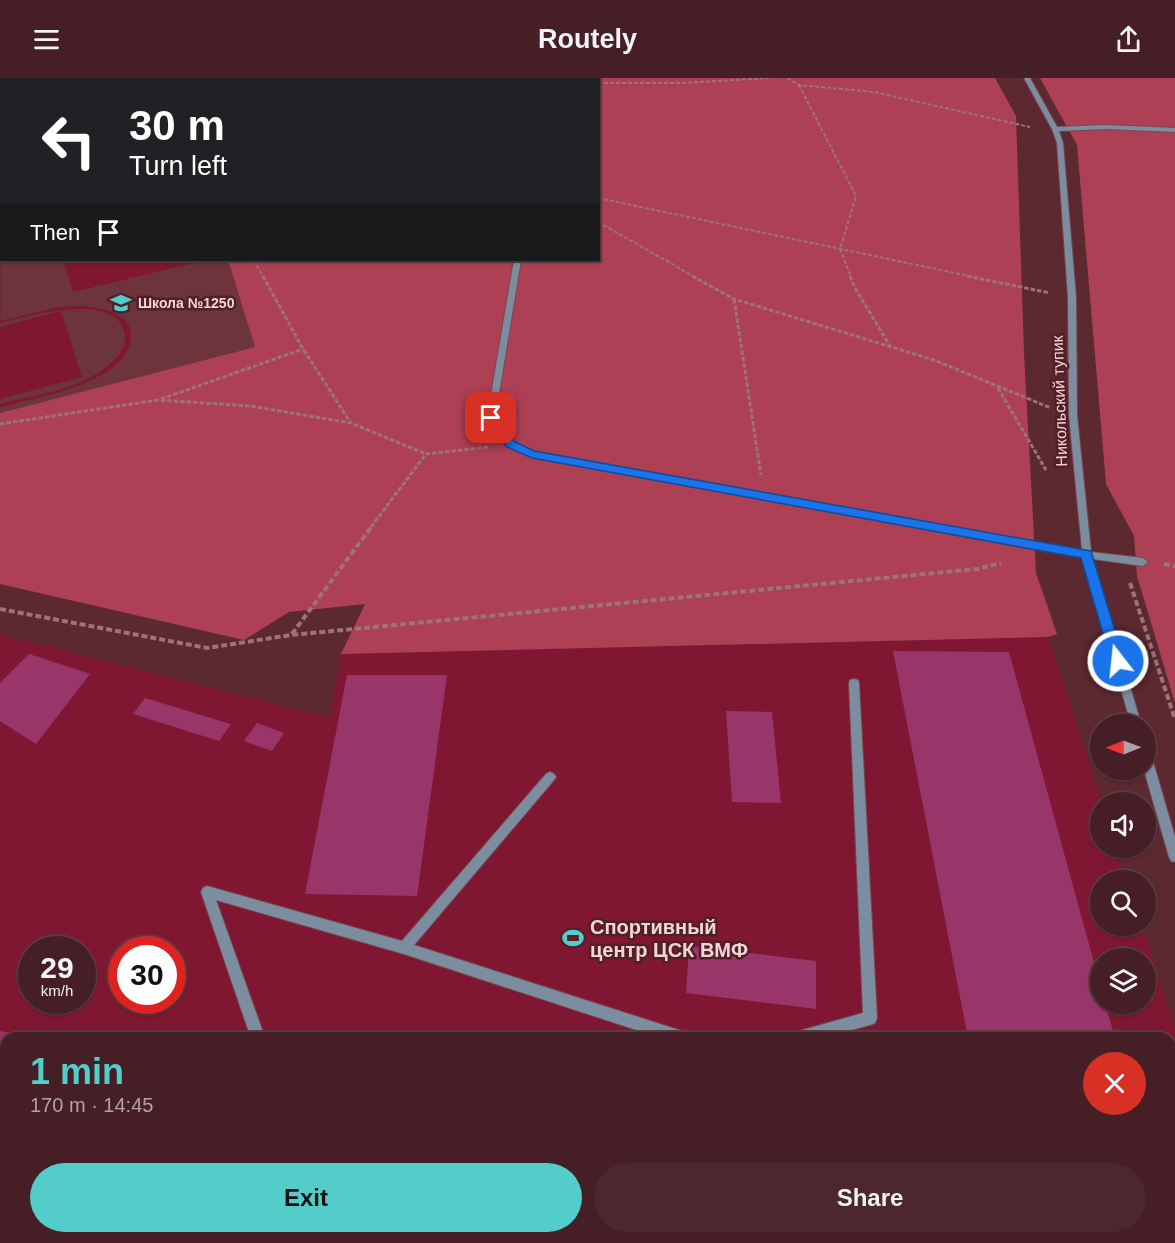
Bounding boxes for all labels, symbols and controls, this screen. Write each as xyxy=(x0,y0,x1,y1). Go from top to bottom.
icon: menu xyxy=(30,23,63,56)
icon: share xyxy=(1112,23,1145,56)
text: Routely xyxy=(538,24,637,54)
icon: left xyxy=(30,102,108,180)
text: 30 m xyxy=(129,102,225,149)
text: Turn left xyxy=(129,151,227,181)
icon: arrive xyxy=(92,216,125,249)
text: Then xyxy=(30,220,80,245)
school or university icon: Школа №1250 xyxy=(109,291,133,315)
place label: Школа №1250 xyxy=(138,295,235,311)
street label: Никольский тупик xyxy=(1049,334,1070,467)
pin xyxy=(465,392,516,443)
icon: arrive xyxy=(474,401,507,434)
position arrow xyxy=(1086,629,1150,693)
north arrow xyxy=(1090,714,1156,780)
map controls xyxy=(1090,714,1156,1014)
button: sound xyxy=(1090,792,1156,858)
button: search xyxy=(1090,870,1156,936)
place label: Спортивный центр ЦСК ВМФ xyxy=(590,916,748,961)
sports icon: Спортивный центр ЦСК ВМФ xyxy=(561,926,585,950)
speed limit sign: 30 xyxy=(108,936,186,1014)
button: layers xyxy=(1090,948,1156,1014)
text: 29 xyxy=(40,951,74,984)
text: km/h xyxy=(41,982,73,999)
text: 1 min xyxy=(30,1051,124,1092)
button: close xyxy=(1083,1052,1146,1115)
text: 170 m · 14:45 xyxy=(30,1094,153,1116)
button: Exit xyxy=(30,1163,582,1232)
button: Share xyxy=(594,1163,1146,1232)

